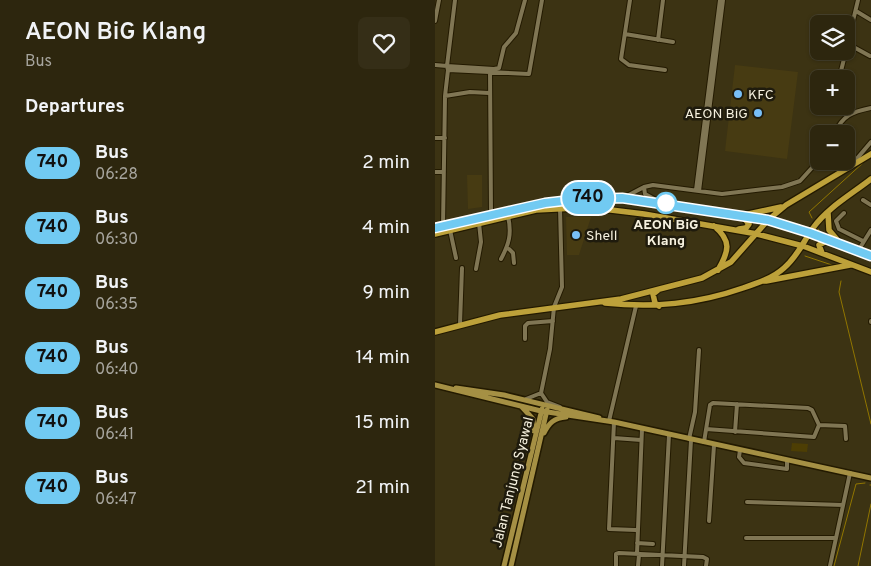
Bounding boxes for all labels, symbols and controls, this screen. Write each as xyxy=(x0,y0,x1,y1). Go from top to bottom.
map controls xyxy=(810,15,855,170)
button: layers xyxy=(810,15,855,60)
button: heart xyxy=(358,17,410,69)
text: AEON BiG Klang xyxy=(25,18,206,48)
text: Bus xyxy=(25,52,52,72)
button: + xyxy=(810,70,855,115)
place label: KFC xyxy=(748,87,774,104)
marker: KFC xyxy=(732,88,744,100)
text: Departures xyxy=(25,95,125,119)
place label: AEON BiG xyxy=(685,106,748,123)
marker: AEON BiG xyxy=(752,107,764,119)
button: − xyxy=(810,125,855,170)
text: Bus xyxy=(95,141,129,165)
text: 740 xyxy=(37,151,68,174)
text: 2 min xyxy=(362,151,410,175)
text: 06:28 xyxy=(95,165,138,185)
line badge: 740 xyxy=(559,182,617,214)
text: 740 xyxy=(572,186,604,209)
marker: AEON BiG Klang xyxy=(655,192,677,214)
text: Bus xyxy=(95,206,129,230)
text: 740 xyxy=(37,216,68,239)
text: 4 min xyxy=(362,216,410,240)
place label: AEON BiG Klang xyxy=(633,217,699,250)
place label: Shell xyxy=(586,228,617,245)
marker: Shell xyxy=(570,229,582,241)
text: 06:30 xyxy=(95,230,138,250)
text: Bus xyxy=(95,271,129,295)
text: 740 xyxy=(37,281,68,304)
text: 9 min xyxy=(363,281,410,305)
text: 06:35 xyxy=(95,295,138,315)
text: Bus xyxy=(95,336,129,360)
text: 740 xyxy=(37,346,68,369)
text: 14 min xyxy=(355,346,410,370)
text: 06:40 xyxy=(95,360,139,380)
text: Bus xyxy=(95,401,129,425)
text: 740 xyxy=(37,411,68,434)
text: 15 min xyxy=(355,411,410,435)
street label: Jalan Tanjung Syawal xyxy=(489,415,538,549)
text: 06:41 xyxy=(95,425,134,445)
text: Bus xyxy=(95,466,129,490)
text: 740 xyxy=(37,476,68,499)
text: 21 min xyxy=(355,476,410,500)
text: 06:47 xyxy=(95,490,137,510)

